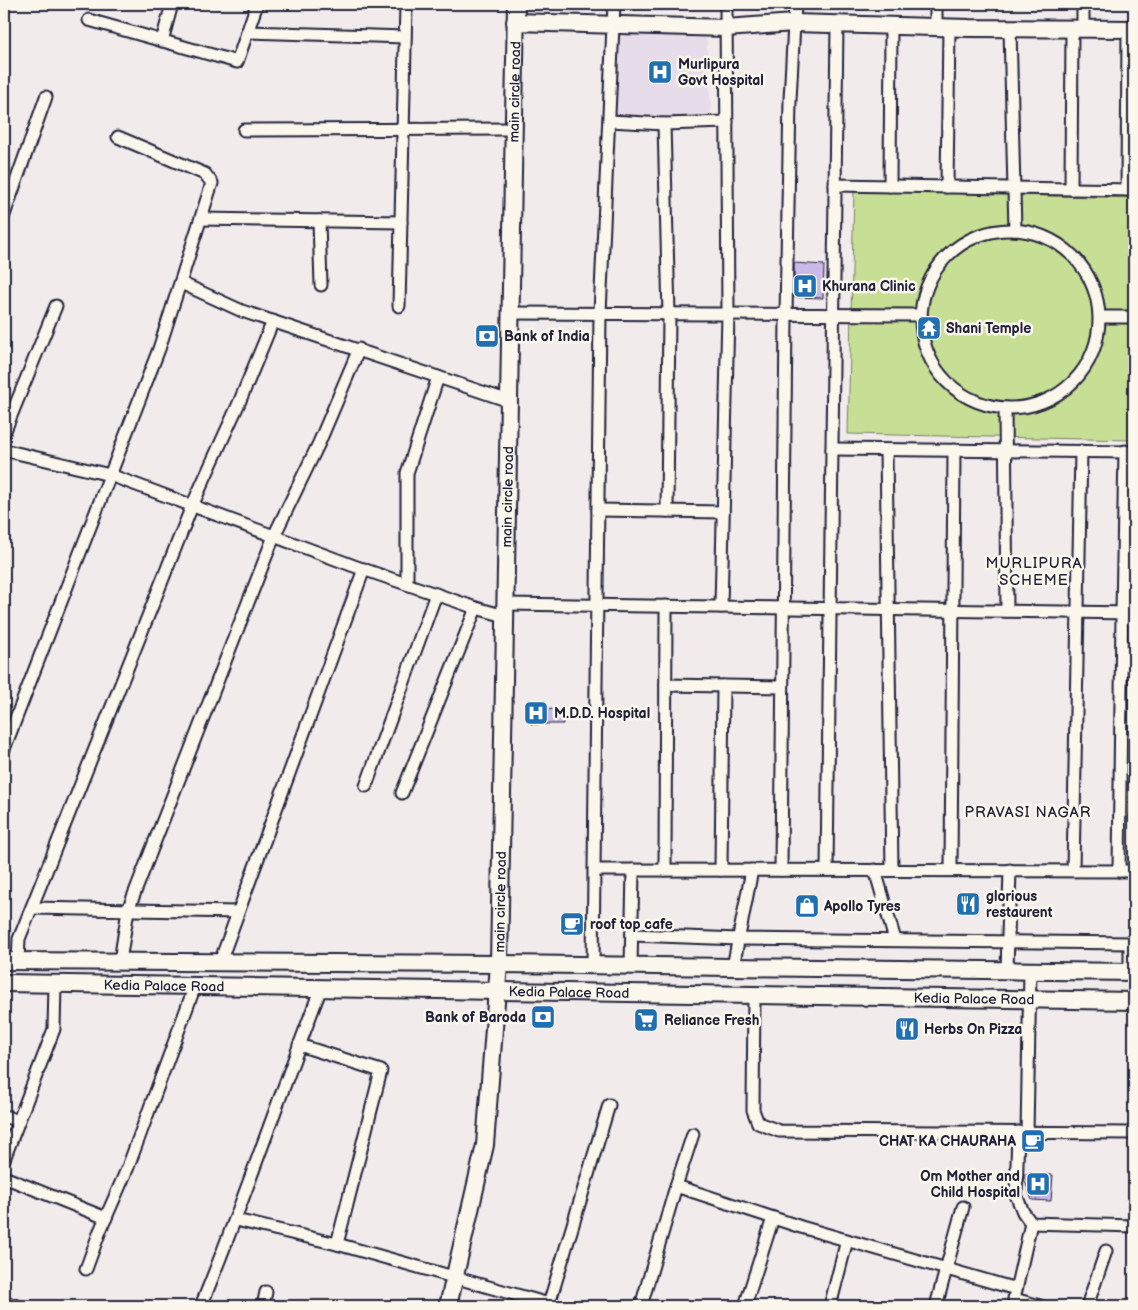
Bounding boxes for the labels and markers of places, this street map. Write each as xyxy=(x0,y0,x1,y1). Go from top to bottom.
place label: Murlipura Govt Hospital xyxy=(678,56,764,89)
hospital icon: Murlipura Govt Hospital xyxy=(647,59,673,85)
hospital icon: Khurana Clinic xyxy=(792,273,818,299)
place label: Khurana Clinic xyxy=(822,278,916,295)
temple icon: Shani Temple xyxy=(916,315,942,341)
place label: Shani Temple xyxy=(946,320,1031,337)
bank icon: Bank of India xyxy=(474,323,500,349)
place label: Bank of India xyxy=(504,328,590,345)
hospital icon: M.D.D. Hospital xyxy=(523,700,549,726)
place label: M.D.D. Hospital xyxy=(554,705,650,722)
place label: glorious restaurent xyxy=(986,888,1053,921)
restaurant icon: glorious restaurent xyxy=(955,891,981,917)
shop icon: Apollo Tyres xyxy=(794,893,820,919)
place label: Apollo Tyres xyxy=(823,898,901,915)
cafe icon: roof top cafe xyxy=(559,911,585,937)
place label: roof top cafe xyxy=(590,916,673,933)
bank icon: Bank of Baroda xyxy=(530,1004,556,1030)
supermarket icon: Reliance Fresh xyxy=(633,1007,659,1033)
place label: Bank of Baroda xyxy=(425,1009,526,1026)
place label: Reliance Fresh xyxy=(664,1012,759,1029)
restaurant icon: Herbs On Pizza xyxy=(894,1016,920,1042)
place label: Herbs On Pizza xyxy=(924,1021,1022,1038)
cafe icon: CHAT KA CHAURAHA xyxy=(1020,1128,1046,1154)
place label: CHAT KA CHAURAHA xyxy=(879,1133,1016,1150)
place label: Om Mother and Child Hospital xyxy=(920,1168,1020,1201)
hospital icon: Om Mother and Child Hospital xyxy=(1025,1171,1051,1197)

